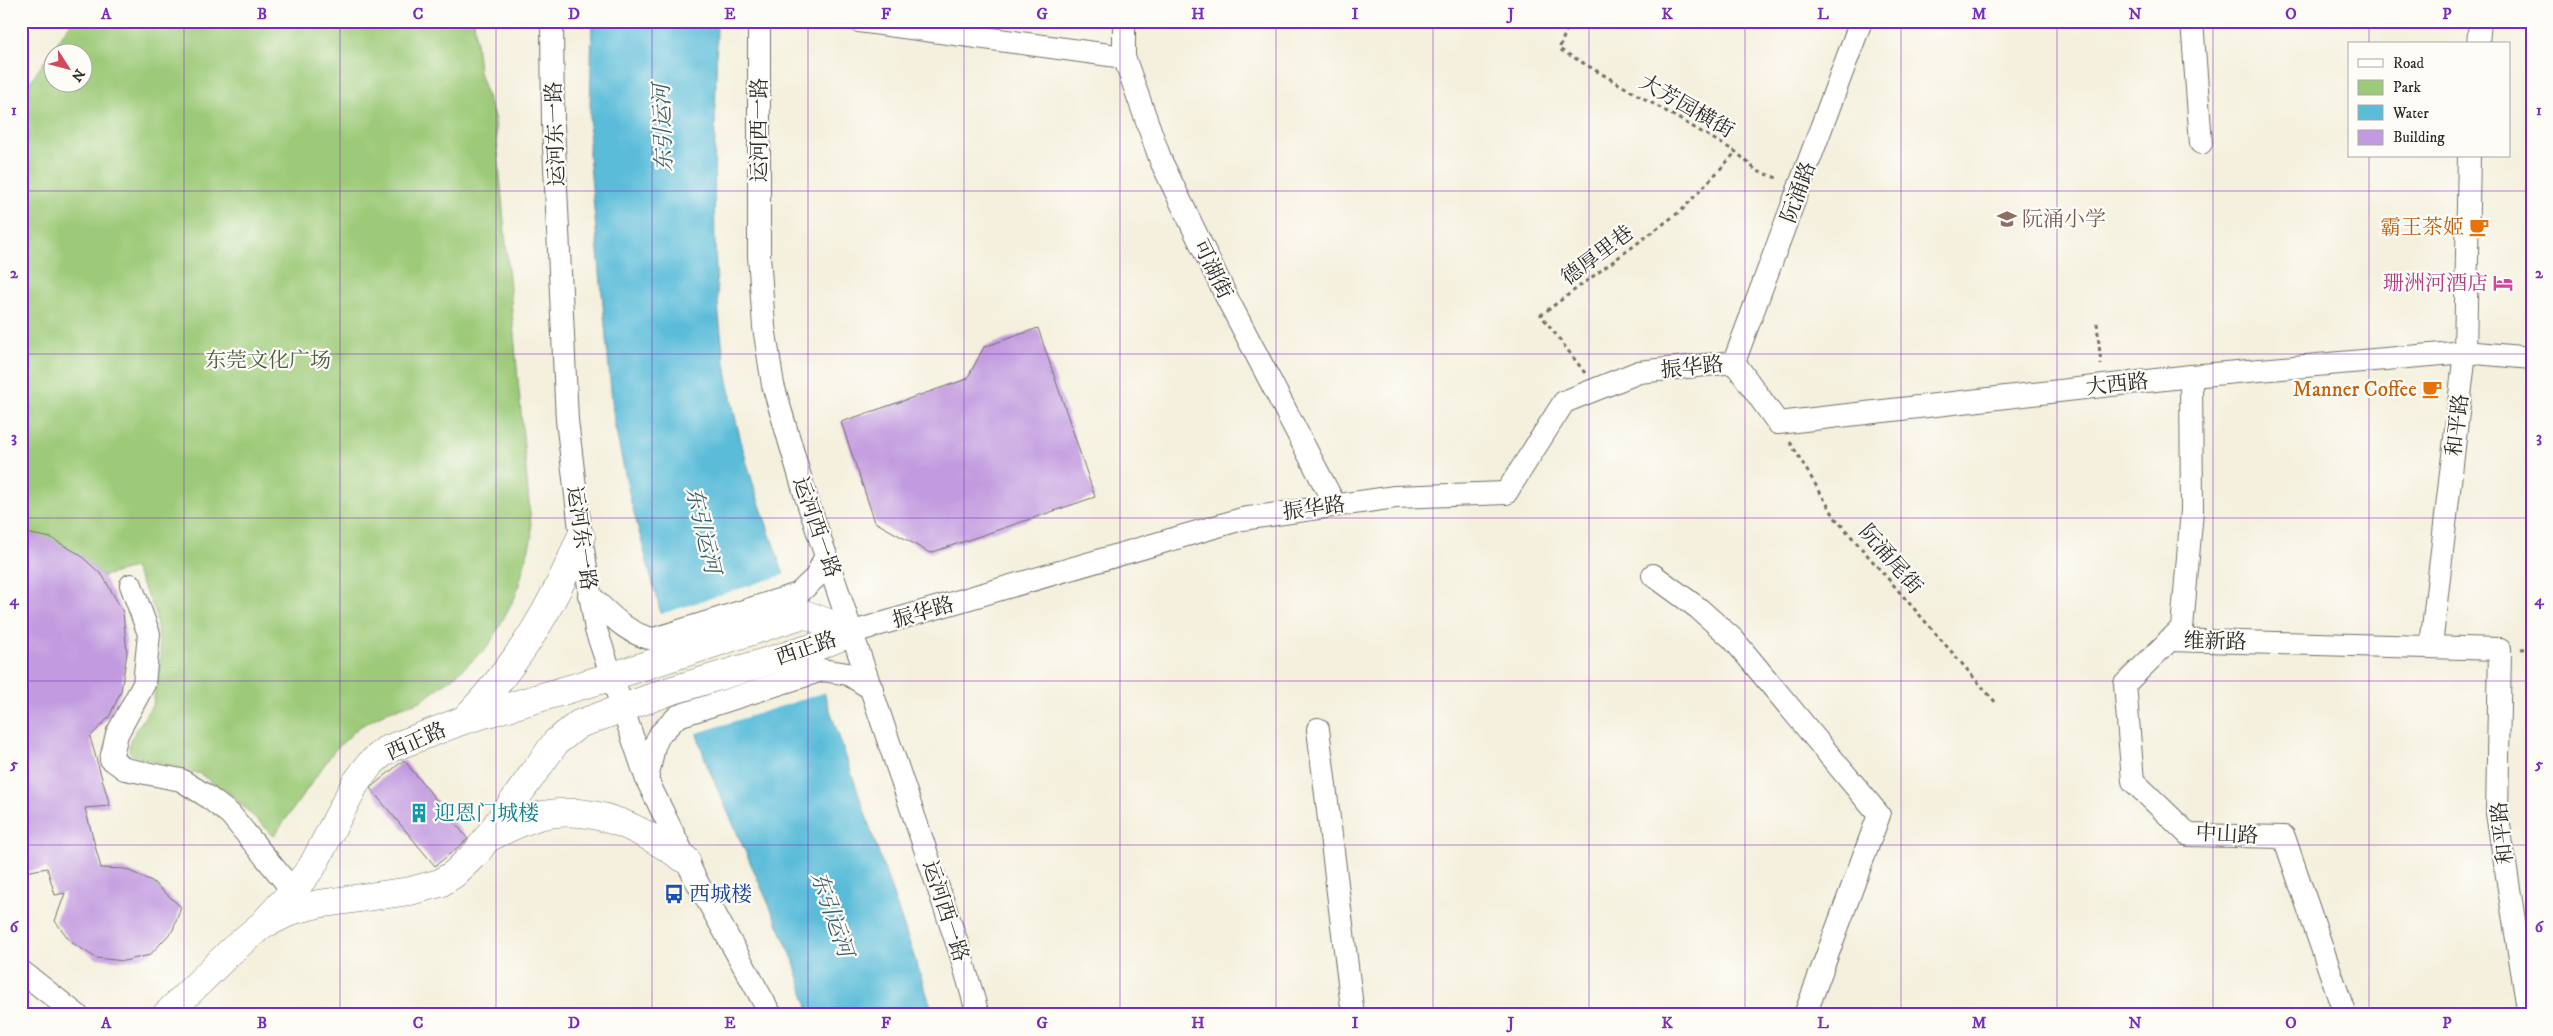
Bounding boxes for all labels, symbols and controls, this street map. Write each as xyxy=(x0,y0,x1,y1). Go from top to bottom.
text: A xyxy=(100,4,112,24)
text: B xyxy=(257,4,267,24)
text: C xyxy=(413,4,423,24)
text: D xyxy=(568,4,580,24)
text: E xyxy=(724,4,736,24)
text: F xyxy=(881,4,891,24)
text: G xyxy=(1036,4,1048,24)
text: H xyxy=(1191,4,1205,24)
text: I xyxy=(1352,4,1359,24)
text: J xyxy=(1506,4,1515,24)
text: K xyxy=(1661,4,1673,24)
text: L xyxy=(1817,4,1829,24)
text: M xyxy=(1972,4,1987,24)
text: N xyxy=(2128,4,2142,24)
text: O xyxy=(2285,4,2297,24)
text: P xyxy=(2442,4,2452,24)
north arrow xyxy=(42,42,92,92)
legend xyxy=(2348,42,2510,158)
text: Road xyxy=(2393,54,2425,73)
text: N xyxy=(67,65,88,85)
street label: 大芳园横街 xyxy=(1635,69,1738,144)
street label: 运河西一路 xyxy=(747,78,773,183)
text: Park xyxy=(2393,78,2422,97)
water label: 东引运河 xyxy=(648,80,679,172)
street label: 运河东一路 xyxy=(541,81,571,187)
text: 1 xyxy=(11,100,17,120)
text: 1 xyxy=(2536,100,2542,120)
text: Water xyxy=(2392,104,2429,123)
text: Building xyxy=(2393,128,2445,147)
street label: 阮涌路 xyxy=(1776,158,1822,226)
place label: 阮涌小学 xyxy=(2022,207,2106,233)
school or university icon: 阮涌小学 xyxy=(1996,208,2018,230)
place label: 霸王茶姬 xyxy=(2380,215,2464,241)
cafe icon: 霸王茶姬 xyxy=(2468,216,2490,238)
street label: 德厚里巷 xyxy=(1556,220,1639,291)
street label: 可湖街 xyxy=(1187,235,1238,303)
text: 2 xyxy=(10,263,19,283)
text: 2 xyxy=(2535,263,2544,283)
place label: 珊洲河酒店 xyxy=(2383,271,2488,297)
hotel icon: 珊洲河酒店 xyxy=(2492,272,2514,294)
park label: 东莞文化广场 xyxy=(205,348,331,374)
street label: 振华路 xyxy=(1659,352,1725,384)
street label: 大西路 xyxy=(2084,369,2150,401)
place label: Manner Coffee xyxy=(2293,377,2417,403)
cafe icon: Manner Coffee xyxy=(2421,378,2443,400)
street label: 和平路 xyxy=(2441,392,2475,458)
text: 3 xyxy=(11,427,17,447)
text: 3 xyxy=(2536,427,2542,447)
street label: 运河西一路 xyxy=(787,473,845,581)
street label: 运河东一路 xyxy=(561,484,601,592)
water label: 东引运河 xyxy=(679,484,726,580)
street label: 振华路 xyxy=(1281,492,1347,526)
street label: 阮涌尾街 xyxy=(1853,519,1928,600)
text: 4 xyxy=(8,590,19,610)
text: 4 xyxy=(2533,590,2544,610)
street label: 振华路 xyxy=(889,592,957,634)
street label: 西正路 xyxy=(772,626,840,671)
street label: 维新路 xyxy=(2183,628,2247,656)
street label: 西正路 xyxy=(382,717,450,767)
text: 5 xyxy=(9,754,18,774)
text: 5 xyxy=(2534,754,2543,774)
street label: 和平路 xyxy=(2487,800,2519,866)
place label: 迎恩门城楼 xyxy=(434,801,539,827)
building icon: 迎恩门城楼 xyxy=(408,802,430,824)
street label: 中山路 xyxy=(2195,820,2259,850)
street label: 运河西一路 xyxy=(916,857,974,965)
water label: 东引运河 xyxy=(804,868,860,964)
place label: 西城楼 xyxy=(689,882,752,908)
bus stop icon: 西城楼 xyxy=(663,883,685,905)
text: 6 xyxy=(10,917,20,937)
text: 6 xyxy=(2535,917,2545,937)
text: A xyxy=(100,1013,112,1033)
text: B xyxy=(257,1013,267,1033)
text: C xyxy=(413,1013,423,1033)
text: D xyxy=(568,1013,580,1033)
text: E xyxy=(724,1013,736,1033)
text: F xyxy=(881,1013,891,1033)
text: G xyxy=(1036,1013,1048,1033)
text: H xyxy=(1191,1013,1205,1033)
text: I xyxy=(1352,1013,1359,1033)
text: J xyxy=(1506,1013,1515,1033)
text: K xyxy=(1661,1013,1673,1033)
text: L xyxy=(1817,1013,1829,1033)
text: M xyxy=(1972,1013,1987,1033)
text: N xyxy=(2128,1013,2142,1033)
text: O xyxy=(2285,1013,2297,1033)
text: P xyxy=(2442,1013,2452,1033)

